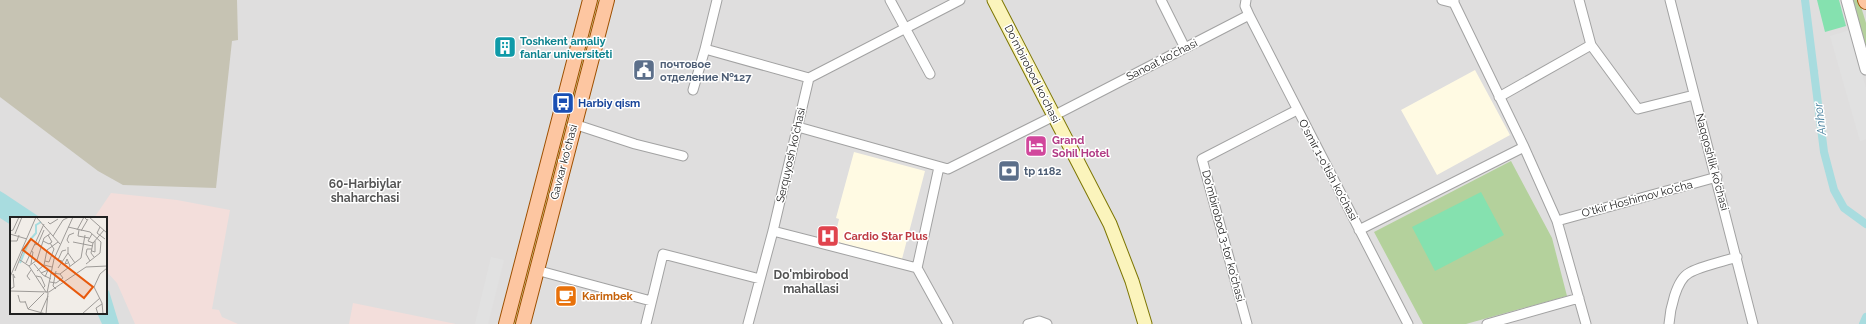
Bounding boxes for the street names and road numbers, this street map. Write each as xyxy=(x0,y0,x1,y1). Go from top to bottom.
street label: Doʻmbirobod koʻchasi xyxy=(1002,23,1062,125)
street label: Sanoat ko'chasi xyxy=(1124,37,1200,83)
street label: Serquyosh ko'chasi xyxy=(774,106,808,204)
street label: Naqqoshlik ko'chasi xyxy=(1693,112,1731,212)
street label: O'smir 1-o'tish ko'chasi xyxy=(1296,117,1360,223)
street label: Gavxar ko'chasi xyxy=(548,123,580,201)
street label: Do'mbirobod 3-tor ko'chasi xyxy=(1199,169,1247,303)
street label: O'tkir Hoshimov ko'cha xyxy=(1580,178,1694,220)

